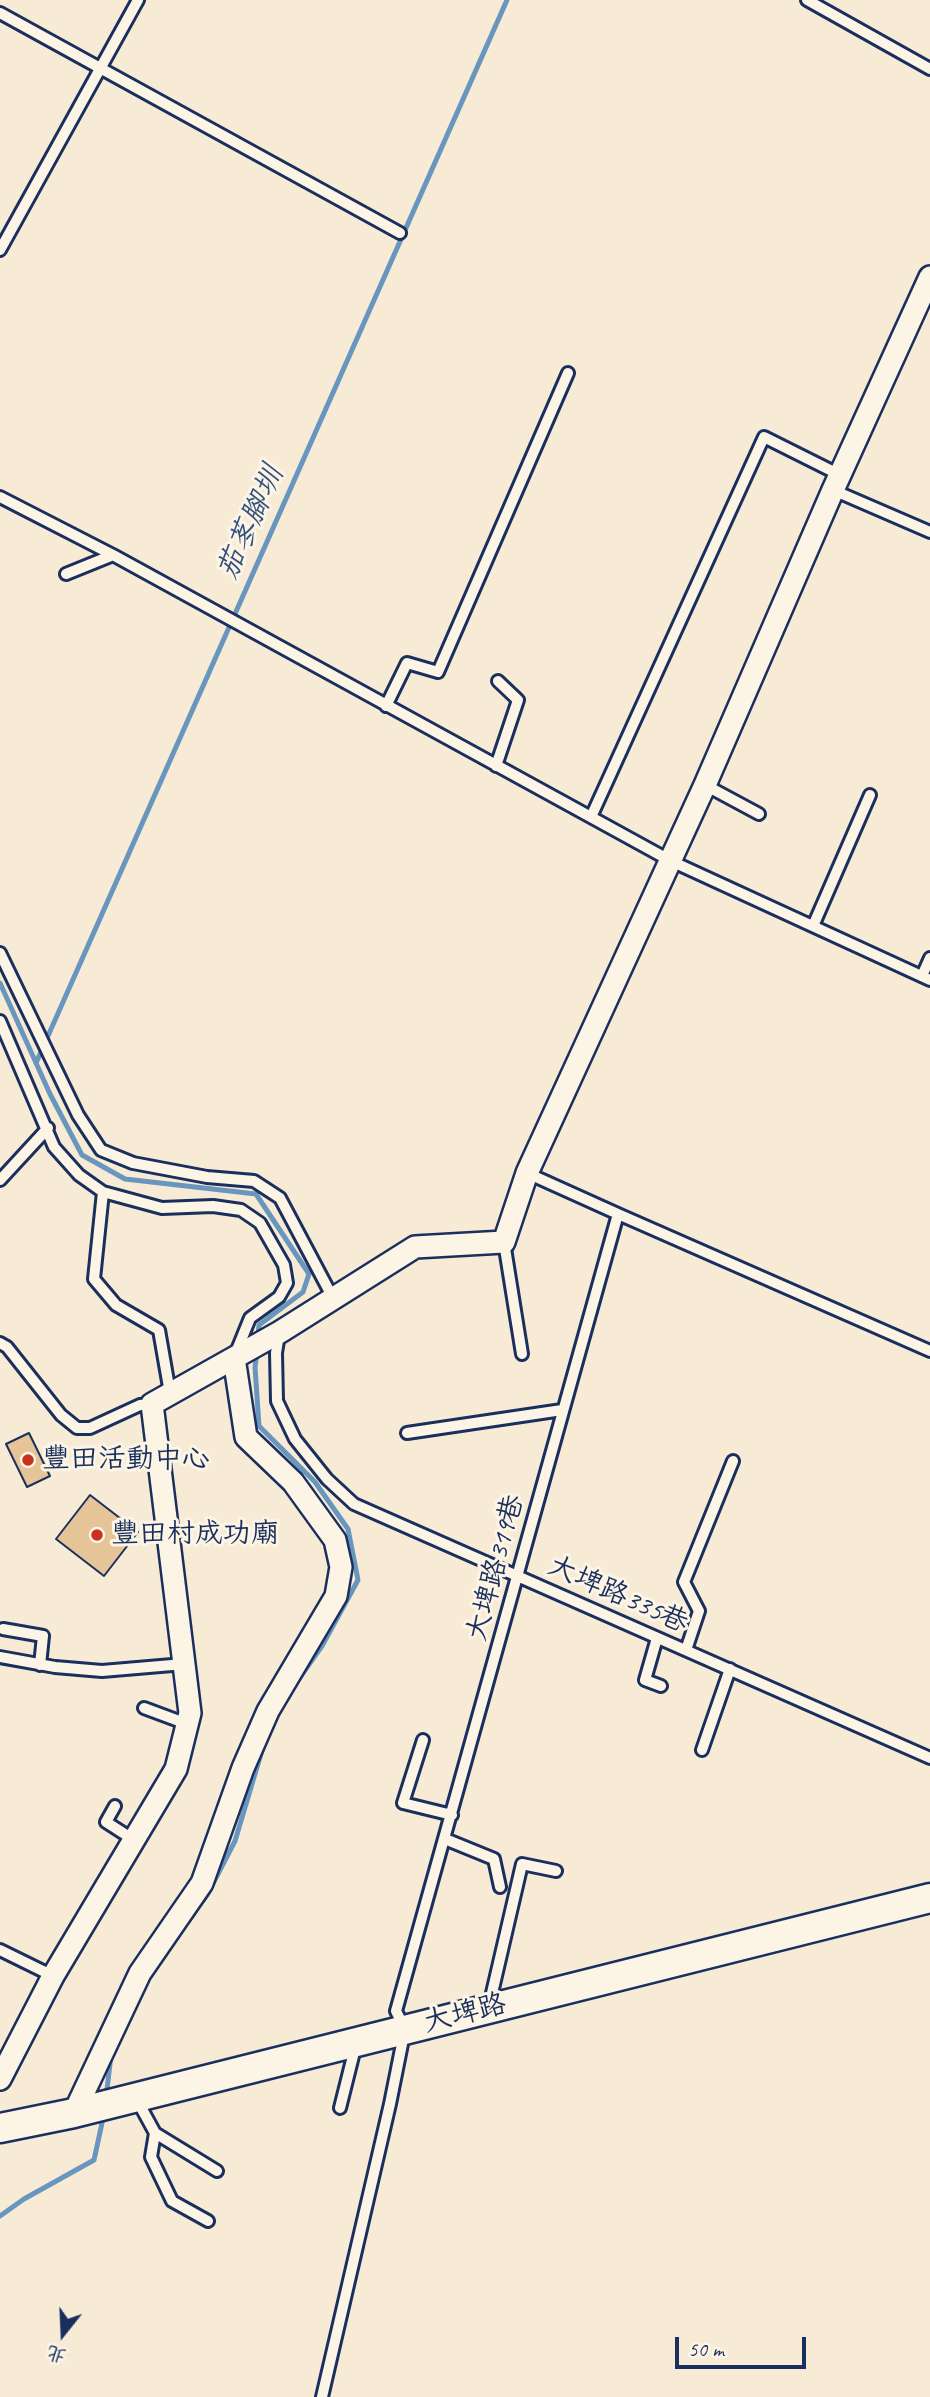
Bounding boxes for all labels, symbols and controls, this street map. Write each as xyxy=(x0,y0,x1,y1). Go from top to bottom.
water label: 茄苳腳圳 xyxy=(210,461,292,585)
place label: 豐田活動中心 xyxy=(42,1443,210,1477)
marker: 豐田活動中心 xyxy=(20,1452,36,1468)
street label: 大埤路319巷 xyxy=(460,1491,532,1645)
place label: 豐田村成功廟 xyxy=(111,1518,279,1552)
marker: 豐田村成功廟 xyxy=(89,1527,105,1543)
street label: 大埤路335巷 xyxy=(543,1549,693,1641)
street label: 大埤路 xyxy=(420,1988,510,2040)
north arrow xyxy=(28,2299,98,2369)
scale bar xyxy=(678,2324,809,2368)
text: 50 m xyxy=(688,2336,724,2362)
text: 北 xyxy=(44,2340,69,2368)

